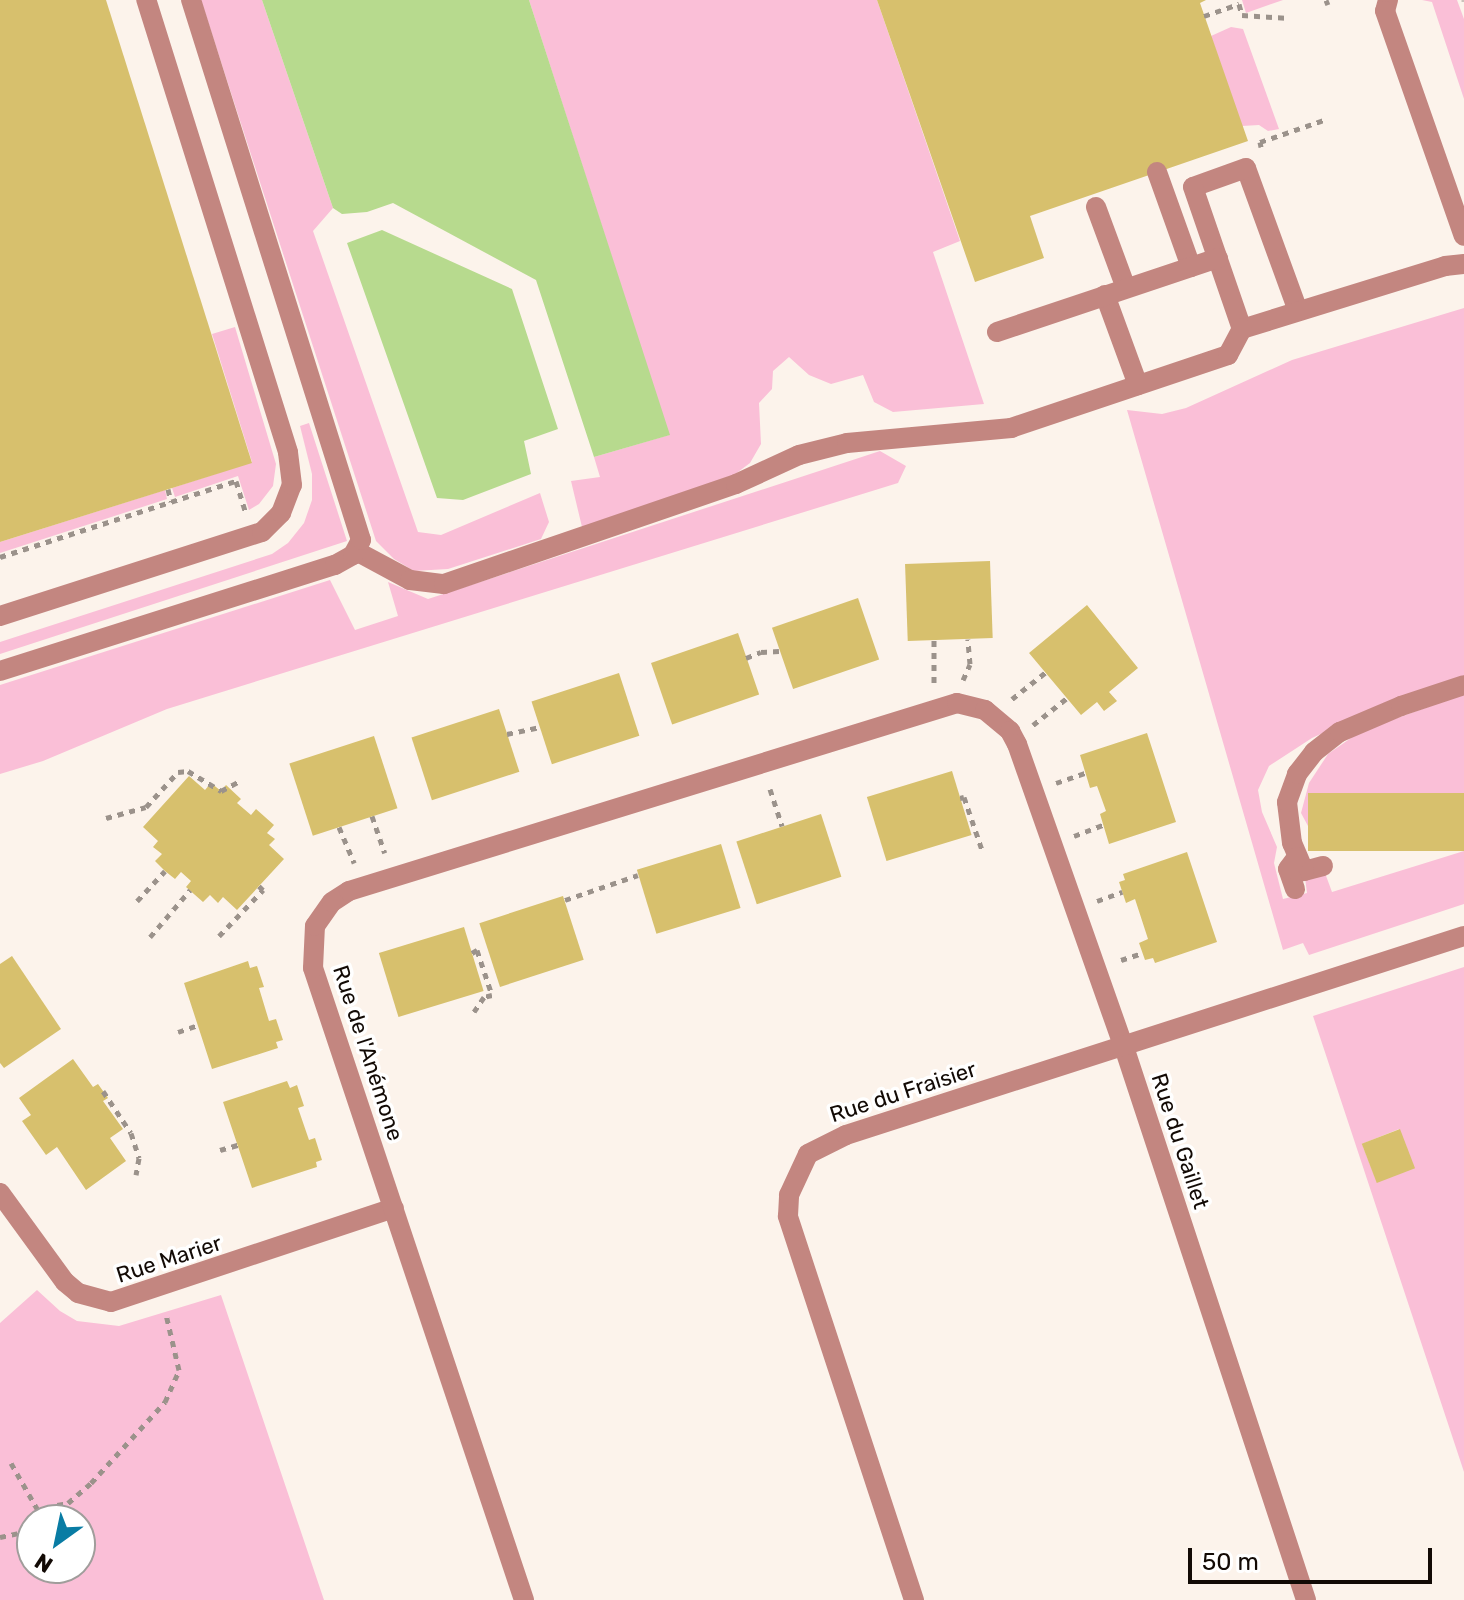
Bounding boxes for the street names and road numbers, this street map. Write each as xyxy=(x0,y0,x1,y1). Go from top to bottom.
street label: Rue de l'Anémone xyxy=(327,962,409,1144)
street label: Rue du Fraisier xyxy=(826,1056,980,1128)
street label: Rue du Gaillet xyxy=(1146,1070,1214,1212)
street label: Rue Marier xyxy=(113,1230,225,1288)

